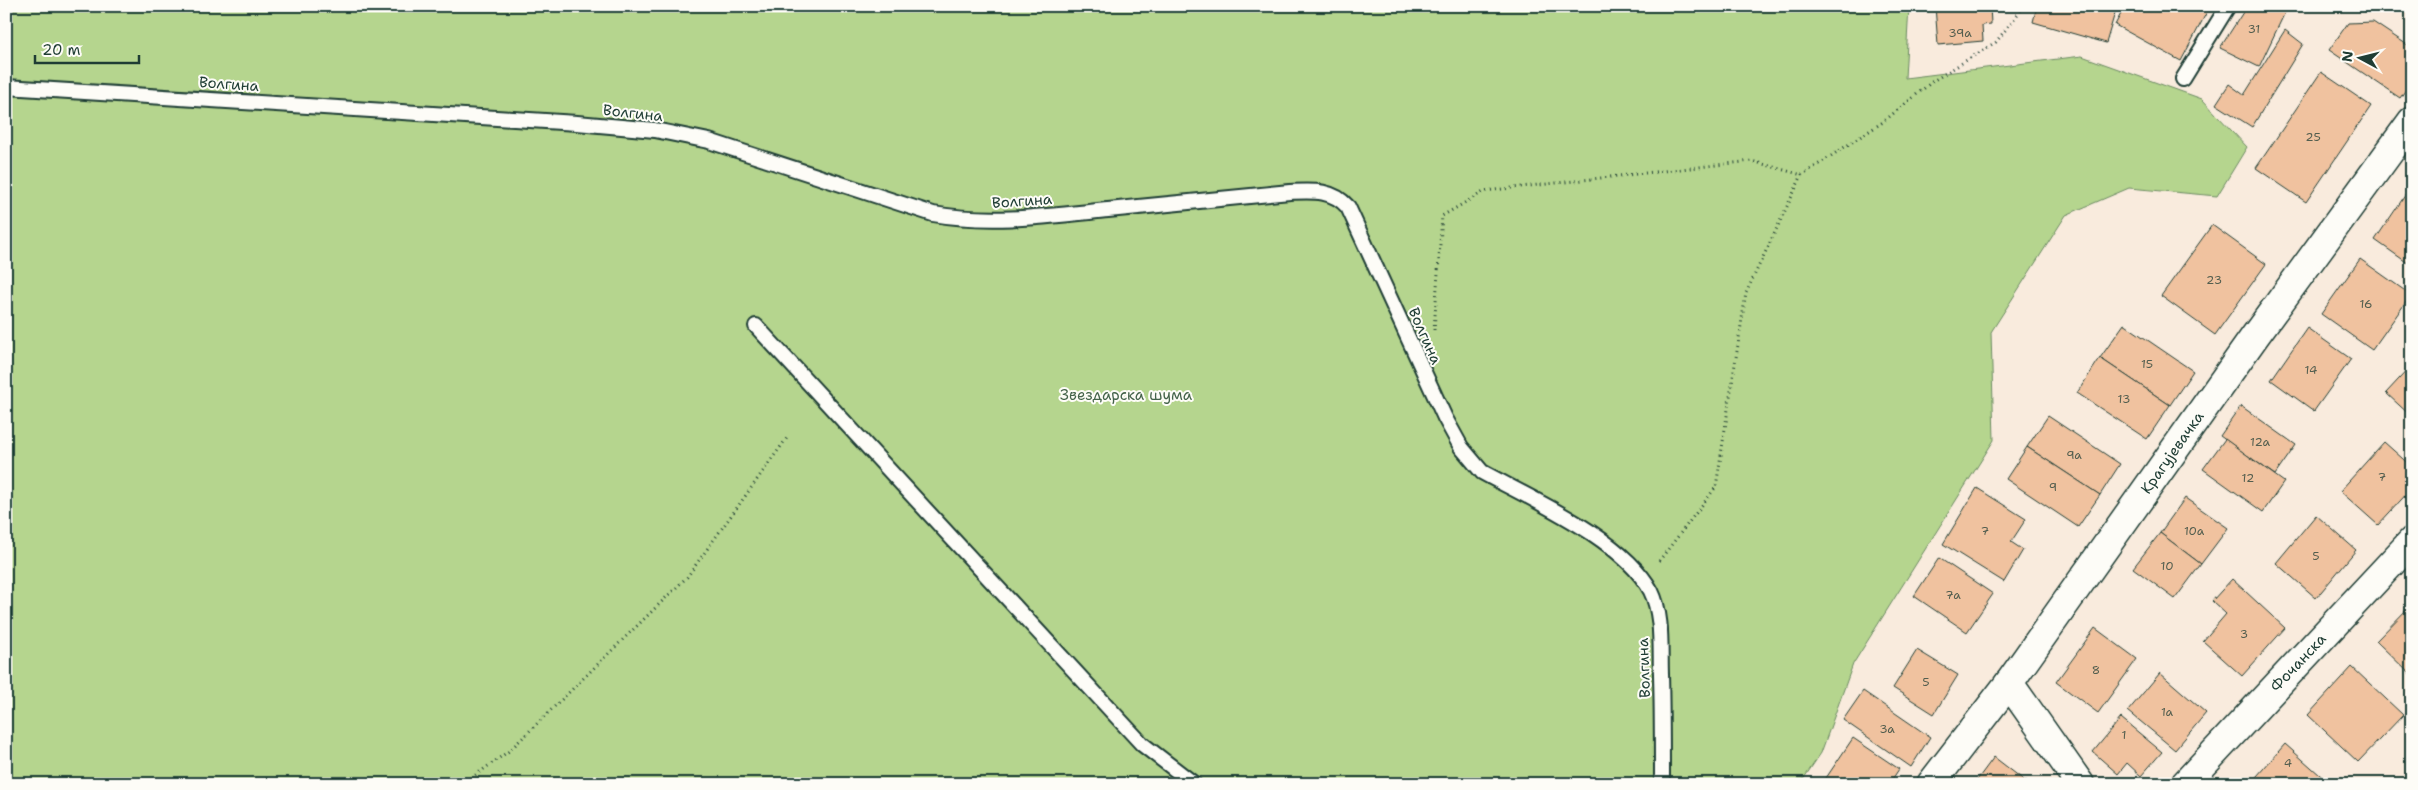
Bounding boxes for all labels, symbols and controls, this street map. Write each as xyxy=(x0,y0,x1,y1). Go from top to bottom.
house number: 31 xyxy=(2248,21,2260,37)
house number: 39a xyxy=(1948,25,1972,41)
scale bar xyxy=(35,32,139,64)
north arrow xyxy=(2336,32,2386,82)
text: 20 m xyxy=(42,40,81,60)
text: N xyxy=(2337,50,2357,63)
street label: Волгина xyxy=(198,72,260,96)
street label: Волгина xyxy=(602,100,665,126)
house number: 25 xyxy=(2305,129,2321,145)
street label: Волгина xyxy=(991,189,1053,213)
house number: 23 xyxy=(2206,272,2222,288)
house number: 16 xyxy=(2359,296,2373,312)
street label: Волгина xyxy=(1404,304,1447,368)
house number: 15 xyxy=(2141,356,2153,372)
house number: 14 xyxy=(2305,362,2317,378)
park label: Звездарска шума xyxy=(1060,385,1193,405)
house number: 13 xyxy=(2118,391,2130,407)
street label: Крагујевачка xyxy=(2136,407,2209,498)
house number: 12a xyxy=(2250,434,2270,450)
house number: 9a xyxy=(2066,447,2082,463)
house number: 7 xyxy=(2378,469,2386,485)
house number: 12 xyxy=(2242,470,2254,486)
house number: 9 xyxy=(2049,479,2057,495)
house number: 7 xyxy=(1981,523,1989,539)
house number: 10a xyxy=(2184,523,2205,539)
house number: 5 xyxy=(2312,548,2320,564)
house number: 10 xyxy=(2160,558,2174,574)
house number: 7a xyxy=(1945,587,1961,603)
house number: 3 xyxy=(2240,626,2248,642)
street label: Фочанска xyxy=(2266,629,2331,696)
street label: Волгина xyxy=(1633,637,1655,698)
house number: 8 xyxy=(2092,662,2100,678)
house number: 5 xyxy=(1922,674,1930,690)
house number: 1a xyxy=(2161,704,2174,720)
house number: 3a xyxy=(1879,721,1895,737)
house number: 1 xyxy=(2121,727,2127,743)
house number: 4 xyxy=(2284,755,2292,771)

